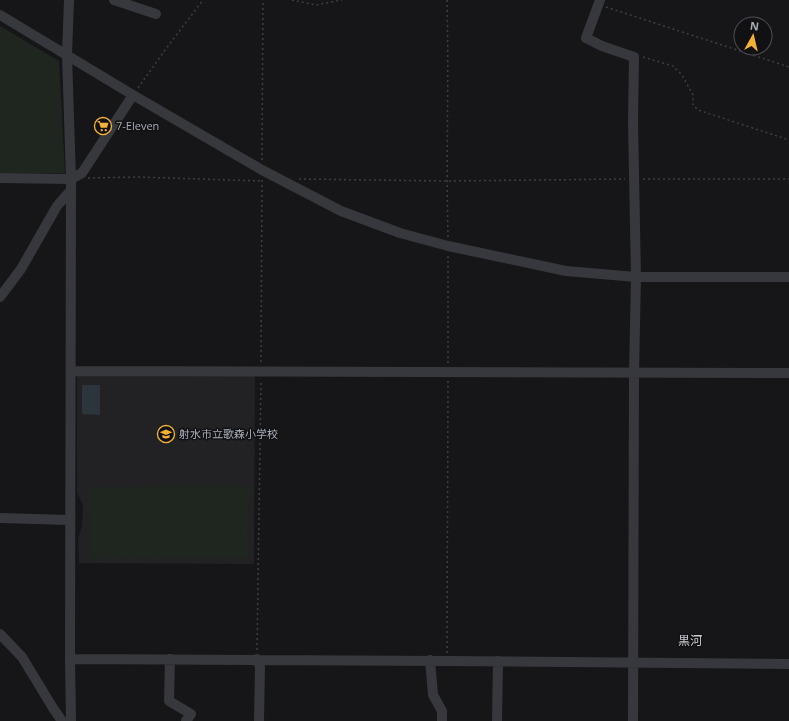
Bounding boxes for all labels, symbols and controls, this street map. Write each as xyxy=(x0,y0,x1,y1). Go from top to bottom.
north arrow xyxy=(733,16,773,56)
text: N xyxy=(749,18,760,34)
supermarket icon: 7-Eleven xyxy=(93,116,113,136)
place label: 7-Eleven xyxy=(116,118,159,133)
school or university icon: 射水市立歌森小学校 xyxy=(156,424,176,444)
place label: 射水市立歌森小学校 xyxy=(179,426,278,441)
district label: 黒河 xyxy=(678,632,702,649)

